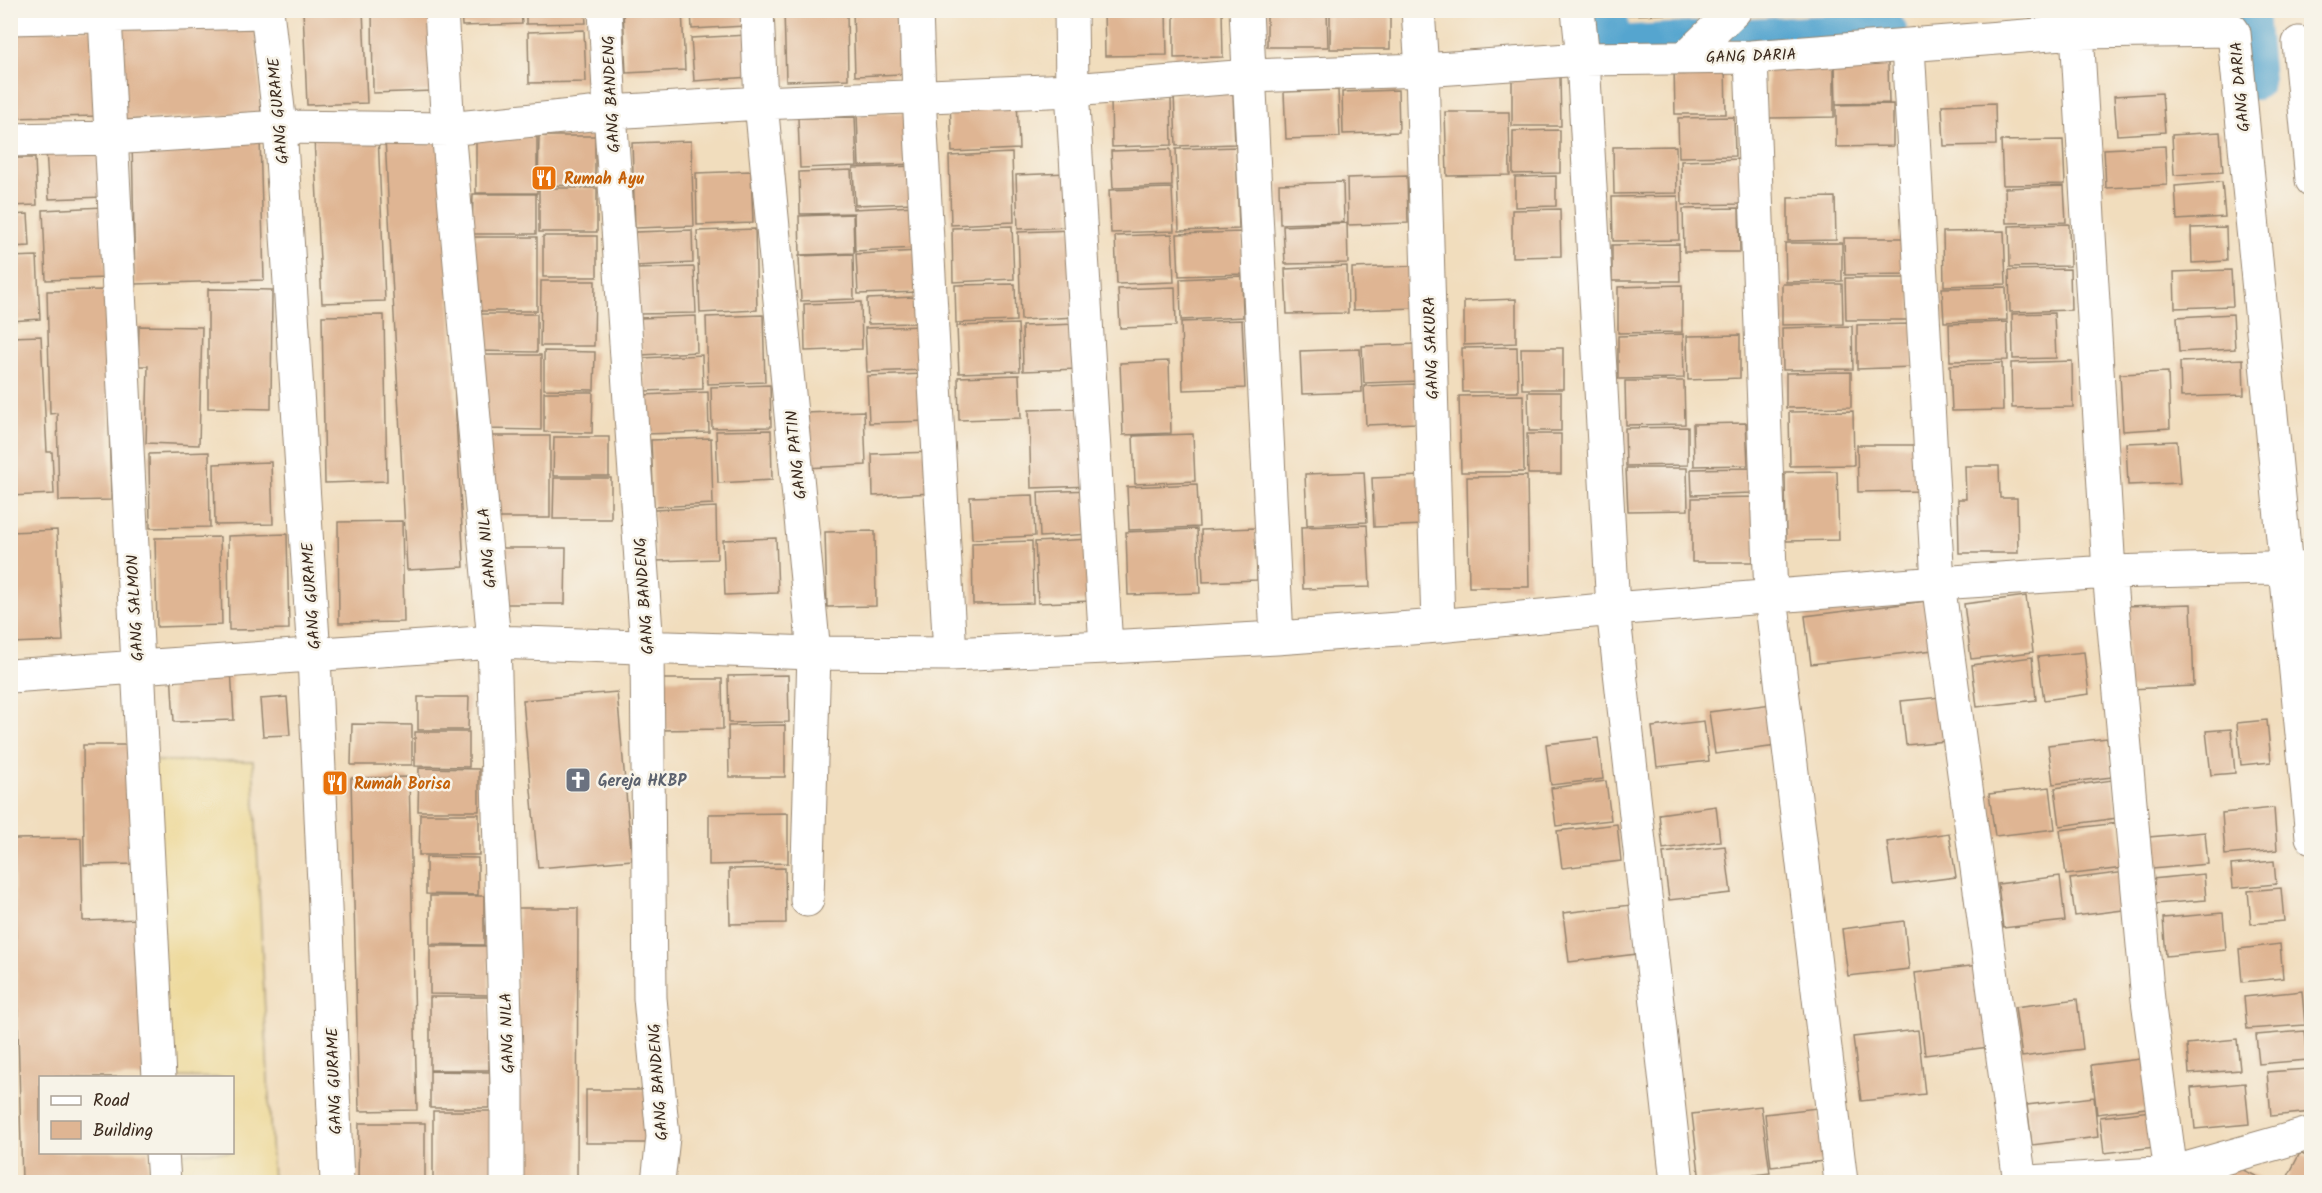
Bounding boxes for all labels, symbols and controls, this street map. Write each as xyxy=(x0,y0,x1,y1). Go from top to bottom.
street label: GANG BANDENG xyxy=(596,35,627,153)
street label: GANG DARIA xyxy=(2224,40,2257,133)
street label: GANG DARIA xyxy=(1705,42,1797,71)
street label: GANG GURAME xyxy=(261,56,296,165)
restaurant icon: Rumah Ayu xyxy=(529,163,559,193)
place label: Rumah Ayu xyxy=(564,167,644,192)
street label: GANG SAKURA xyxy=(1417,296,1446,400)
street label: GANG PATIN xyxy=(779,409,814,501)
street label: GANG NILA xyxy=(471,506,503,589)
street label: GANG BANDENG xyxy=(628,536,661,655)
street label: GANG GURAME xyxy=(295,541,328,650)
street label: GANG SALMON xyxy=(120,554,151,662)
church icon: Gereja HKBP xyxy=(563,765,593,795)
restaurant icon: Rumah Borisa xyxy=(320,768,350,798)
place label: Gereja HKBP xyxy=(598,769,687,794)
place label: Rumah Borisa xyxy=(354,772,451,797)
street label: GANG NILA xyxy=(494,992,521,1074)
street label: GANG BANDENG xyxy=(642,1022,675,1141)
street label: GANG GURAME xyxy=(320,1026,349,1135)
legend xyxy=(39,1076,234,1154)
text: Road xyxy=(93,1087,130,1116)
text: Building xyxy=(93,1117,153,1146)

